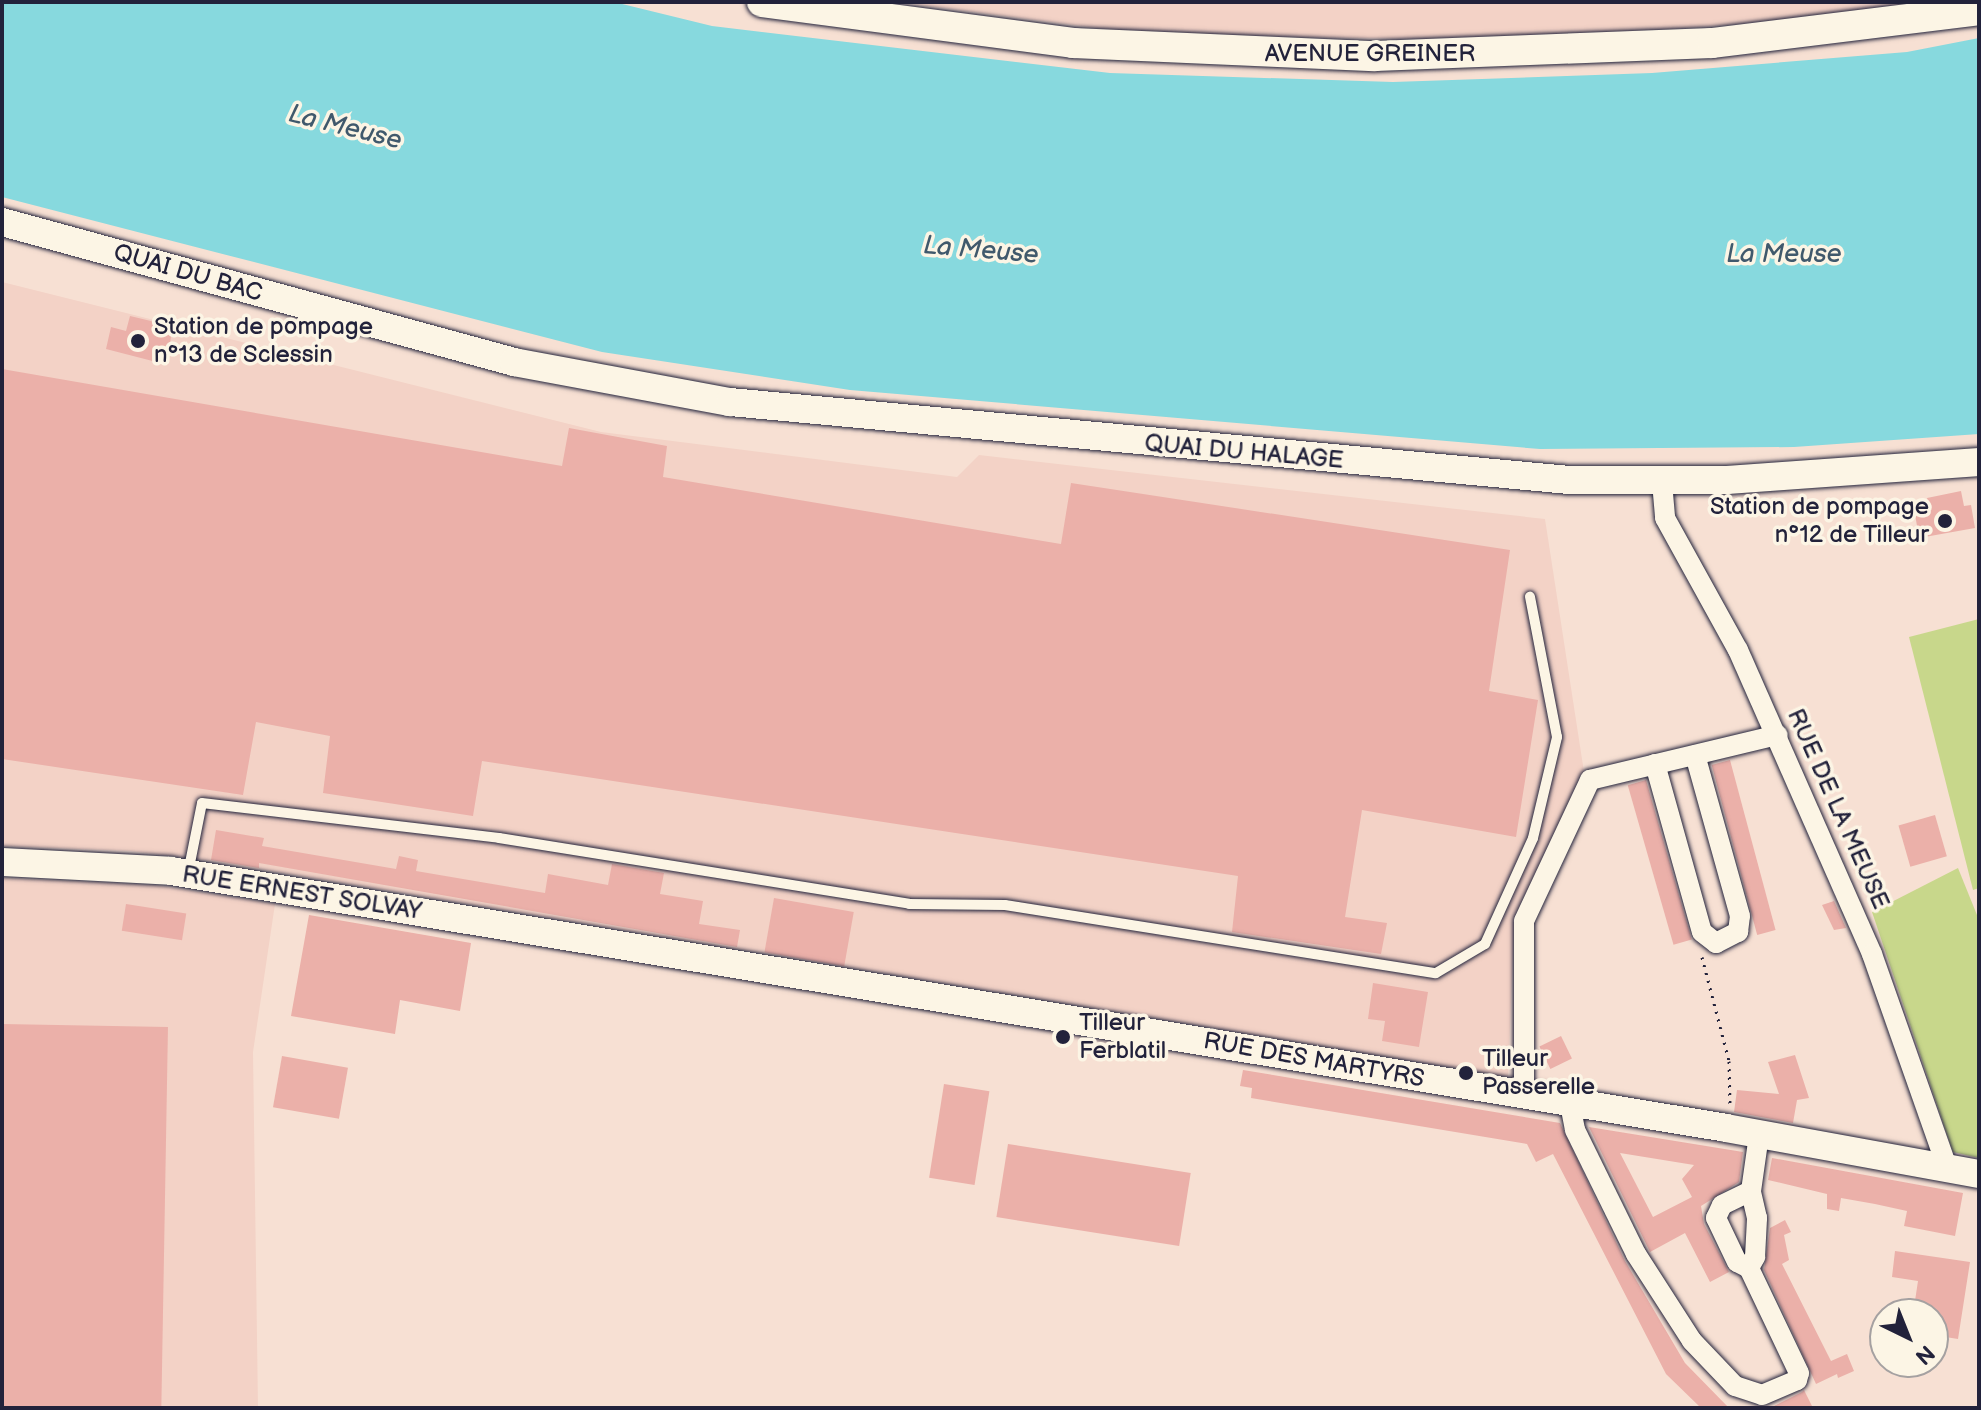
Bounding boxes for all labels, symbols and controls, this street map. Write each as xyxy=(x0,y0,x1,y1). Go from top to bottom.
street label: AVENUE GREINER xyxy=(1265,40,1475,68)
water label: La Meuse xyxy=(285,99,405,157)
water label: La Meuse xyxy=(922,230,1040,272)
street label: QUAI DU BAC xyxy=(110,238,266,308)
water label: La Meuse xyxy=(1726,239,1842,271)
place label: Station de pompage n°13 de Sclessin xyxy=(154,313,373,369)
marker: Station de pompage n°13 de Sclessin xyxy=(129,332,147,350)
street label: QUAI DU HALAGE xyxy=(1143,429,1345,475)
place label: Station de pompage n°12 de Tilleur xyxy=(1710,493,1929,549)
marker: Station de pompage n°12 de Tilleur xyxy=(1936,512,1954,530)
street label: RUE DE LA MEUSE xyxy=(1781,704,1895,914)
street label: RUE ERNEST SOLVAY xyxy=(180,860,424,926)
place label: Tilleur Ferblatil xyxy=(1079,1009,1166,1065)
street label: RUE DES MARTYRS xyxy=(1201,1026,1427,1094)
marker: Tilleur Ferblatil xyxy=(1054,1028,1072,1046)
place label: Tilleur Passerelle xyxy=(1482,1045,1595,1101)
marker: Tilleur Passerelle xyxy=(1457,1064,1475,1082)
north arrow xyxy=(1869,1298,1949,1378)
text: N xyxy=(1909,1339,1940,1370)

